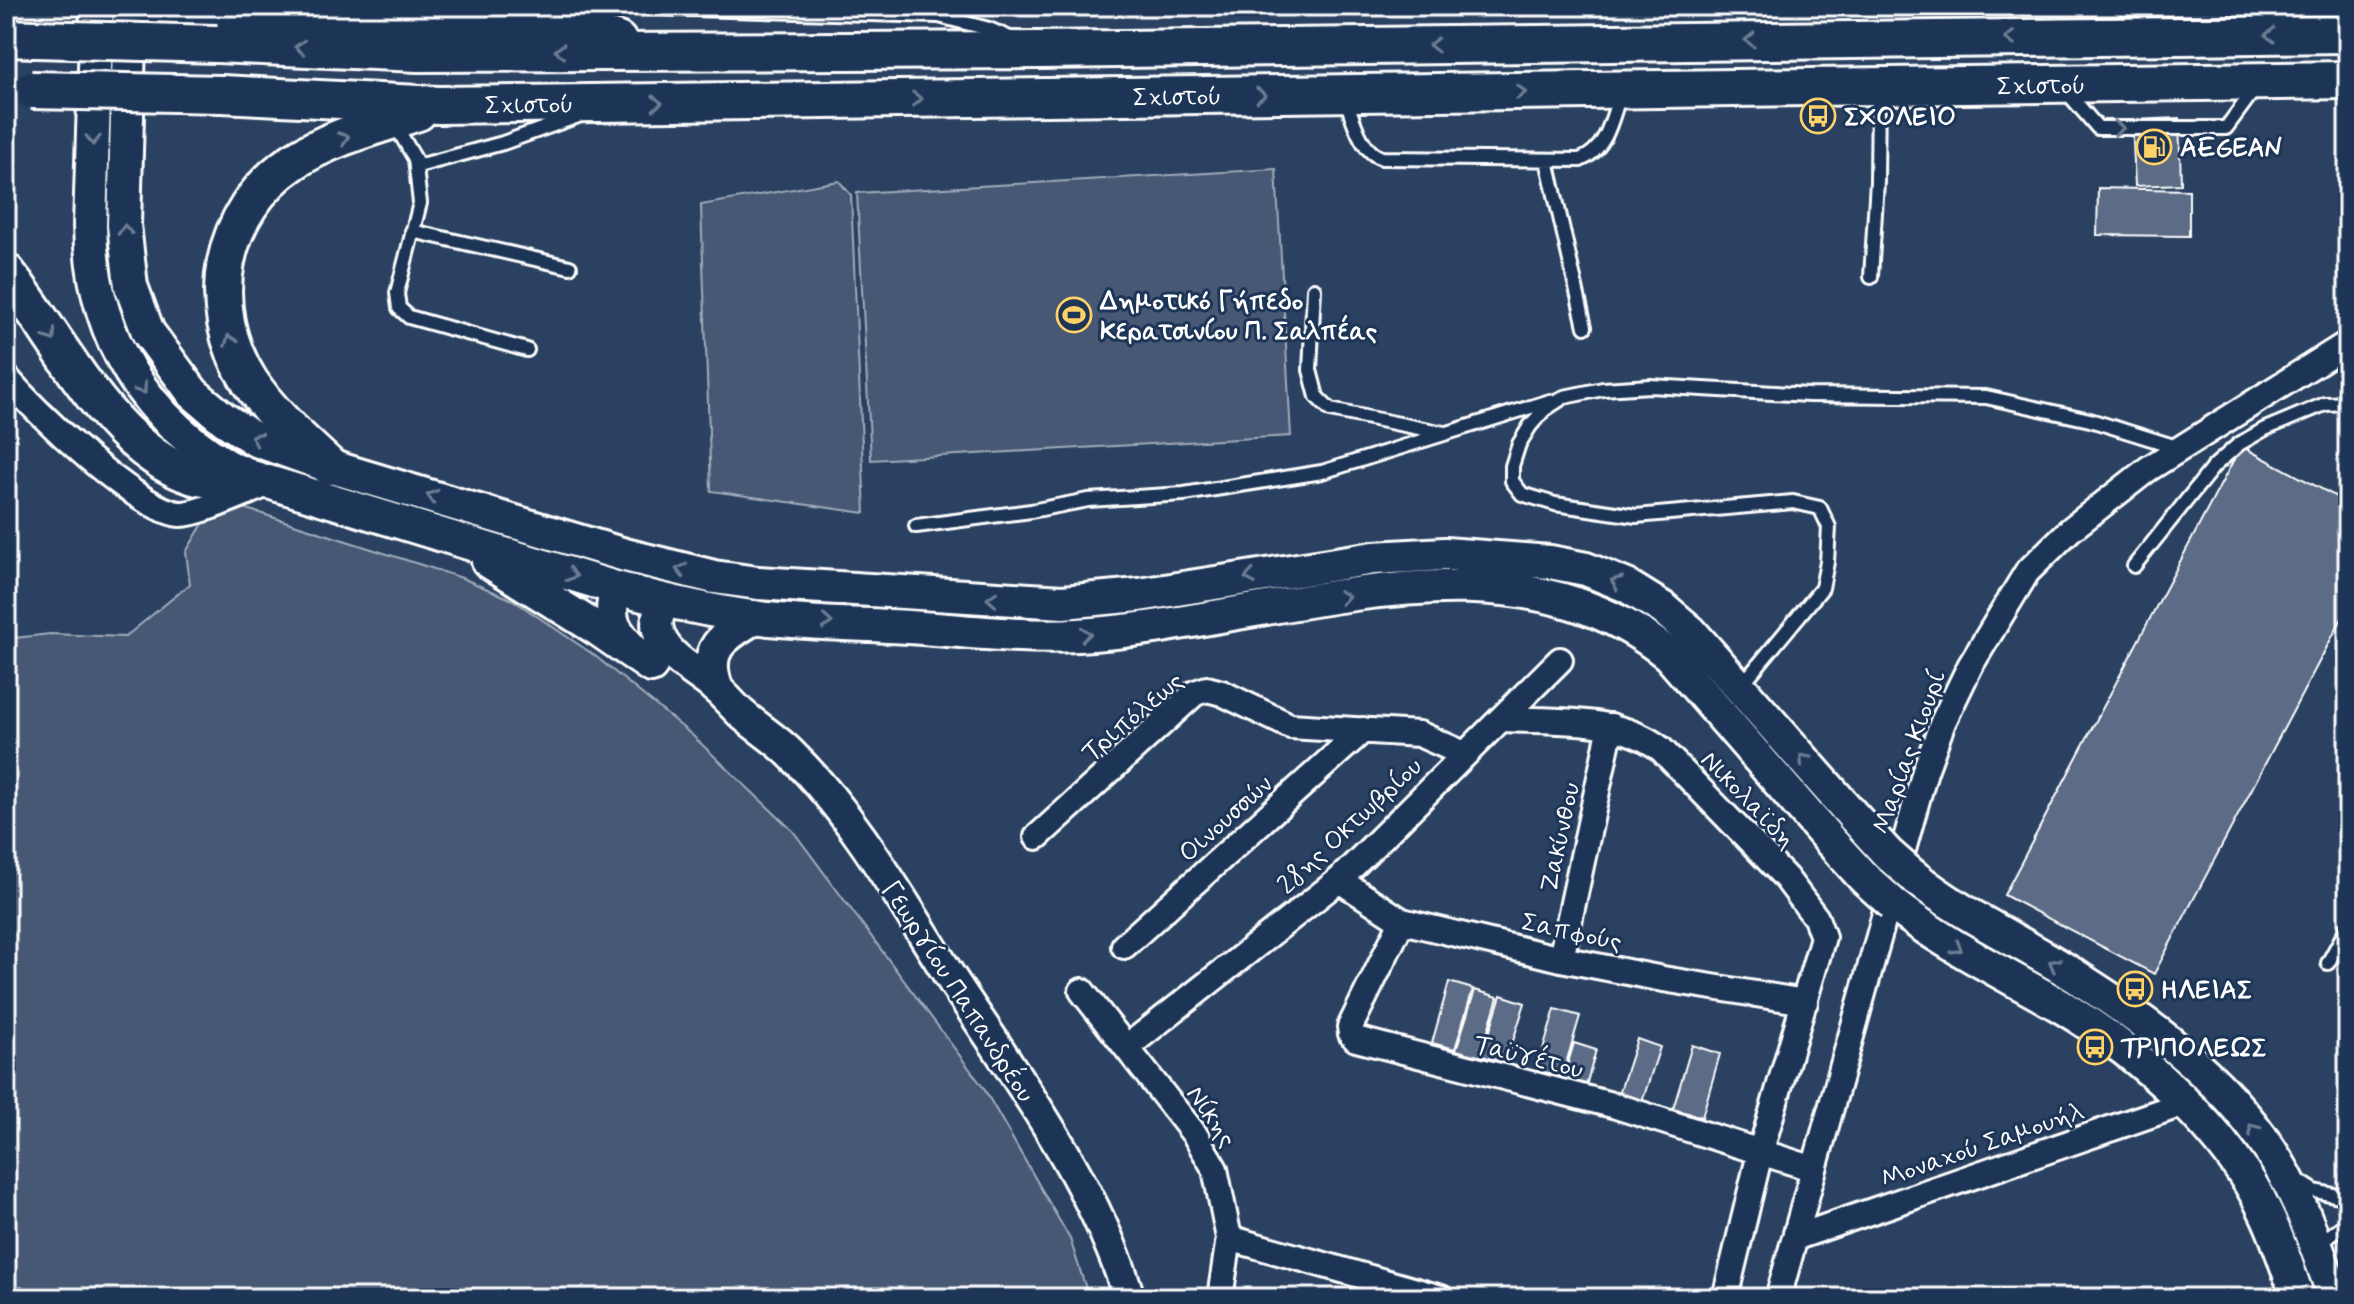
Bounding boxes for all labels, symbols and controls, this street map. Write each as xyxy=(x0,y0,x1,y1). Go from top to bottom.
one-way arrow xyxy=(2263,26,2276,43)
one-way arrow xyxy=(2003,29,2016,47)
one-way arrow xyxy=(1743,32,1756,49)
one-way arrow xyxy=(1427,36,1440,54)
one-way arrow xyxy=(293,39,306,56)
one-way arrow xyxy=(553,42,566,60)
street label: Σχιστού xyxy=(1996,69,2086,105)
street label: Σχιστού xyxy=(1132,80,1222,116)
one-way arrow xyxy=(1515,83,1528,101)
one-way arrow xyxy=(1255,86,1268,104)
street label: Σχιστού xyxy=(484,88,574,124)
one-way arrow xyxy=(911,91,924,108)
one-way arrow xyxy=(651,94,664,111)
bus stop icon: ΣΧΟΛΕΙΟ xyxy=(1799,97,1837,135)
place label: ΣΧΟΛΕΙΟ xyxy=(1844,101,1956,135)
one-way arrow xyxy=(2113,119,2126,137)
fuel station icon: AEGEAN xyxy=(2135,128,2173,166)
one-way arrow xyxy=(336,131,350,148)
place label: AEGEAN xyxy=(2180,132,2283,166)
one-way arrow xyxy=(84,134,101,147)
one-way arrow xyxy=(116,223,133,236)
place label: Δημοτικό Γήπεδο Κερατσινίου Π. Σαλπέας xyxy=(1099,285,1377,349)
sports icon: Δημοτικό Γήπεδο Κερατσινίου Π. Σαλπέας xyxy=(1055,296,1093,334)
one-way arrow xyxy=(41,327,56,341)
one-way arrow xyxy=(224,334,240,348)
one-way arrow xyxy=(132,380,147,394)
one-way arrow xyxy=(250,432,265,448)
one-way arrow xyxy=(425,489,439,505)
one-way arrow xyxy=(675,562,688,579)
one-way arrow xyxy=(565,566,578,582)
one-way arrow xyxy=(1243,568,1257,585)
one-way arrow xyxy=(1610,576,1625,592)
one-way arrow xyxy=(1337,589,1350,606)
one-way arrow xyxy=(985,591,998,608)
one-way arrow xyxy=(821,613,834,630)
one-way arrow xyxy=(1080,626,1093,643)
street label: Τριπόλεως xyxy=(1075,665,1191,770)
street label: Μαρίας Κιουρί xyxy=(1865,666,1955,839)
street label: Νικολαϊδη xyxy=(1692,744,1803,857)
street label: 28ης Οκτωβρίου xyxy=(1271,750,1430,902)
one-way arrow xyxy=(1799,753,1813,768)
street label: Οινουσσών xyxy=(1172,768,1281,871)
street label: Ζακύνθου xyxy=(1533,780,1589,895)
street label: Γεωργίου Παπανδρέου xyxy=(873,875,1042,1109)
street label: Σαπφούς xyxy=(1518,906,1625,960)
one-way arrow xyxy=(1948,938,1963,954)
one-way arrow xyxy=(2048,958,2063,974)
bus stop icon: ΗΛΕΙΑΣ xyxy=(2116,970,2154,1008)
place label: ΗΛΕΙΑΣ xyxy=(2161,974,2253,1008)
street label: Ταϋγέτου xyxy=(1470,1028,1587,1088)
bus stop icon: ΤΡΙΠΟΛΕΩΣ xyxy=(2076,1028,2114,1066)
place label: ΤΡΙΠΟΛΕΩΣ xyxy=(2120,1032,2267,1066)
street label: Νίκης xyxy=(1177,1080,1243,1155)
street label: Μοναχού Σαμουήλ xyxy=(1876,1095,2090,1197)
one-way arrow xyxy=(2248,1124,2263,1138)

